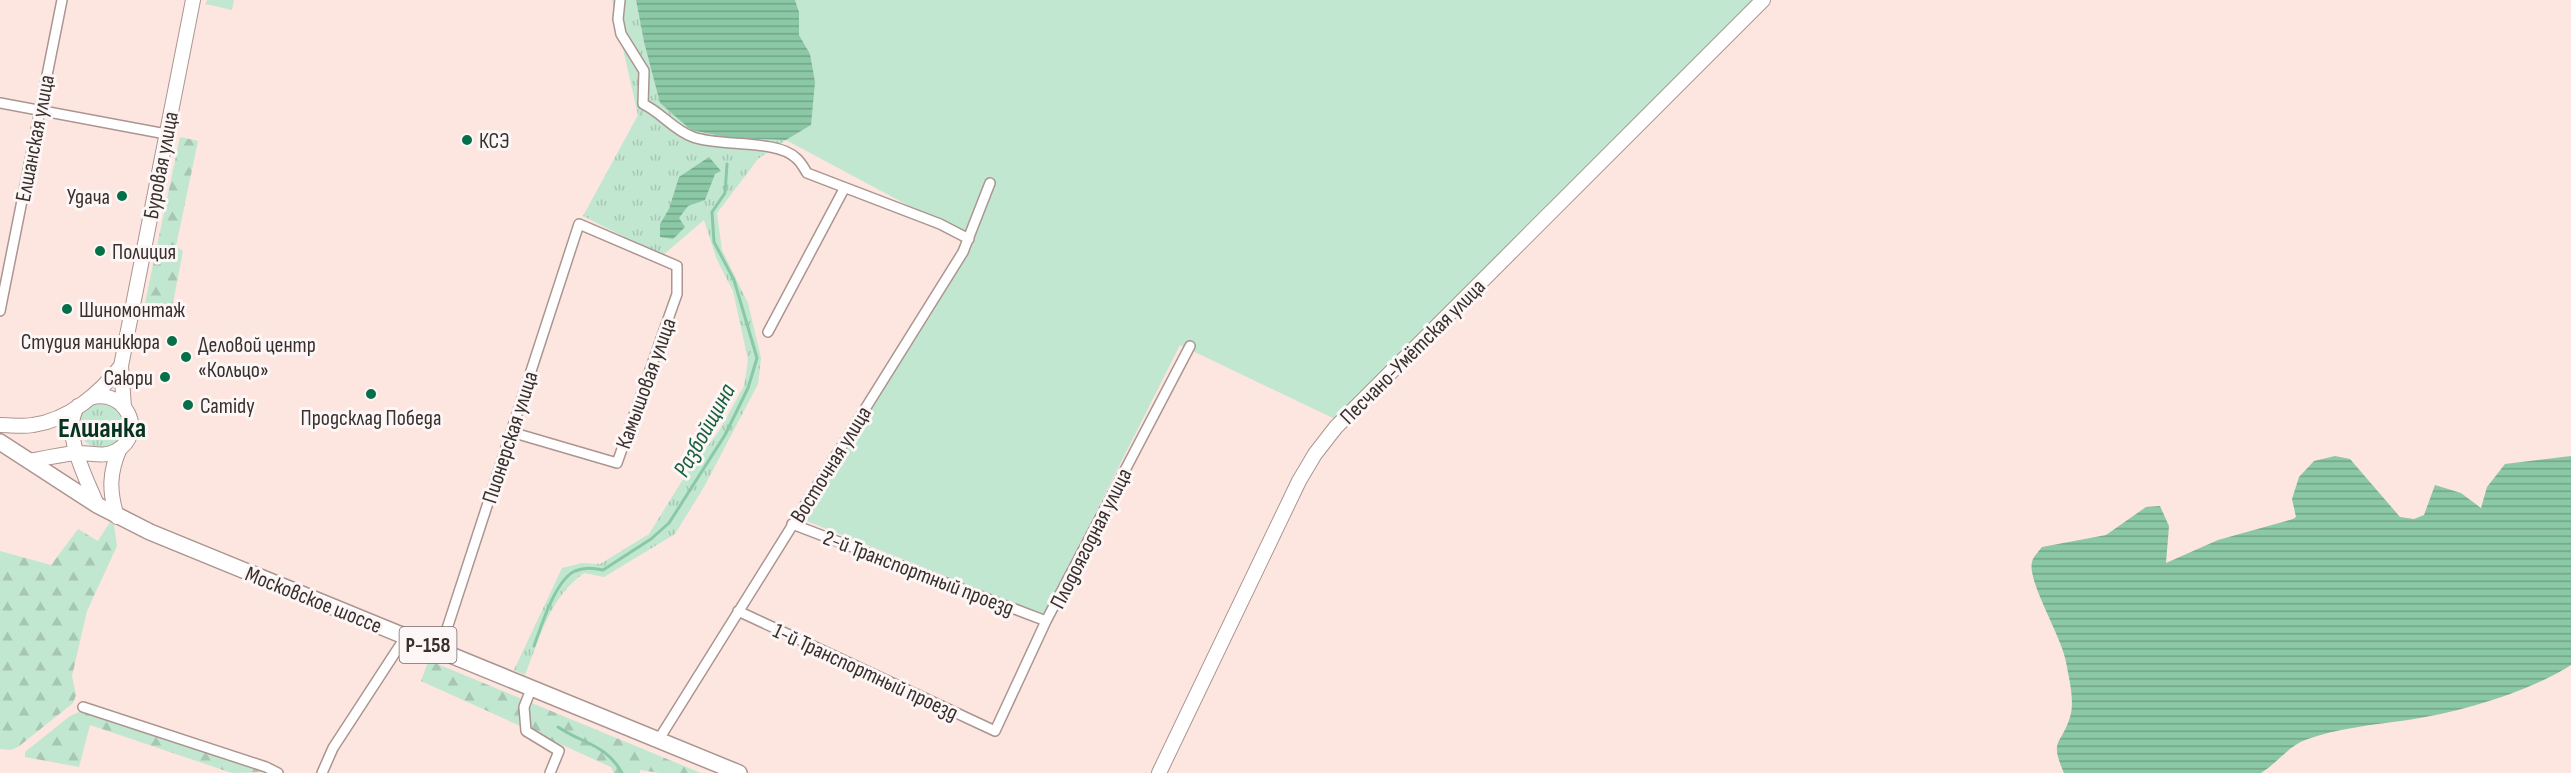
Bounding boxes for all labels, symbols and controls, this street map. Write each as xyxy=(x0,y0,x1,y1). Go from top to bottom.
street label: Елшанская улица xyxy=(10,72,61,204)
street label: Буровая улица xyxy=(138,109,185,221)
place label: КСЭ xyxy=(479,128,509,155)
marker: КСЭ xyxy=(460,133,474,147)
place label: Удача xyxy=(67,184,110,211)
marker: Удача xyxy=(115,189,129,203)
place label: Полиция xyxy=(112,239,176,266)
marker: Полиция xyxy=(93,244,107,258)
street label: Песчано-Умётская улица xyxy=(1335,274,1491,430)
place label: Шиномонтаж xyxy=(79,297,185,324)
marker: Шиномонтаж xyxy=(60,302,74,316)
street label: Камышовая улица xyxy=(610,314,683,453)
place label: Студия маникюра xyxy=(21,329,160,356)
place label: Деловой центр «Кольцо» xyxy=(198,332,316,384)
marker: Студия маникюра xyxy=(165,334,179,348)
marker: Деловой центр «Кольцо» xyxy=(179,350,193,364)
place label: Саюри xyxy=(104,365,153,392)
street label: Пионерская улица xyxy=(476,368,544,507)
marker: Саюри xyxy=(158,370,172,384)
water label: Разбойщина xyxy=(667,378,742,482)
marker: Продсклад Победа xyxy=(364,387,378,401)
place label: Camidy xyxy=(200,393,255,420)
marker: Camidy xyxy=(181,398,195,412)
street label: Восточная улица xyxy=(785,402,878,528)
place label: Продсклад Победа xyxy=(301,405,441,432)
district label: Елшанка xyxy=(58,412,146,445)
street label: Плодоягодная улица xyxy=(1044,464,1138,613)
street label: 2-й Транспортный проезд xyxy=(819,525,1018,622)
street label: Московское шоссе xyxy=(241,561,386,640)
street label: 1-й Транспортный проезд xyxy=(769,618,962,727)
road number: Р-158 xyxy=(400,627,456,663)

